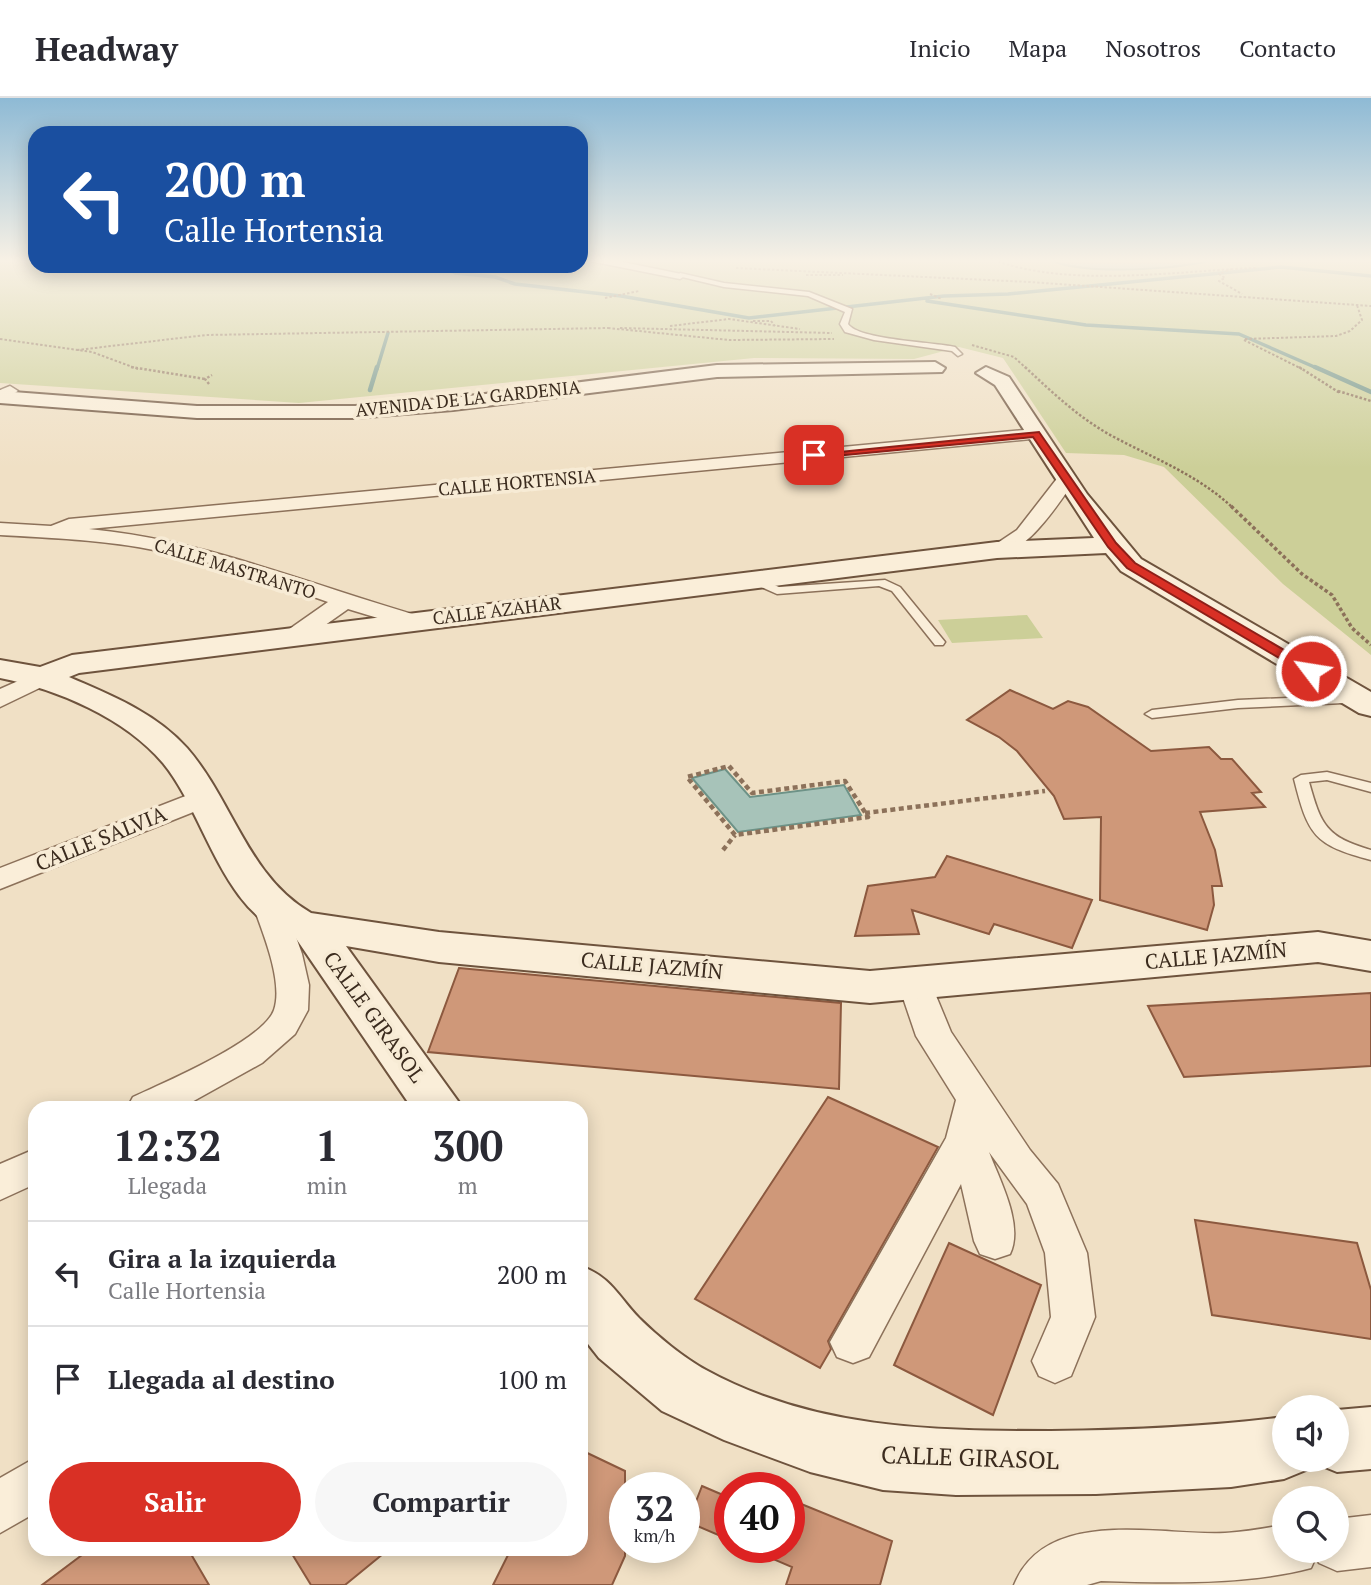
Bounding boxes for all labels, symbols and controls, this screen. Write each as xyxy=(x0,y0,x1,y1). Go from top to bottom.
text: Headway xyxy=(35,27,178,70)
text: Inicio xyxy=(909,32,971,64)
text: Mapa xyxy=(1009,32,1067,64)
text: Nosotros xyxy=(1105,32,1201,64)
text: Contacto xyxy=(1239,32,1336,64)
text: 200 m xyxy=(164,146,306,211)
icon: left xyxy=(49,154,140,245)
text: Calle Hortensia xyxy=(164,209,384,251)
street label: AVENIDA DE LA GARDENIA xyxy=(354,374,582,422)
pin xyxy=(784,425,844,485)
icon: arrive xyxy=(795,436,833,474)
street label: CALLE HORTENSIA xyxy=(437,463,597,501)
street label: CALLE MASTRANTO xyxy=(152,532,319,604)
street label: CALLE AZAHAR xyxy=(431,590,563,630)
position arrow xyxy=(1274,634,1348,708)
street label: CALLE SALVIA xyxy=(31,799,171,877)
street label: CALLE JAZMÍN xyxy=(1144,935,1288,975)
street label: CALLE GIRASOL xyxy=(318,945,432,1088)
street label: CALLE JAZMÍN xyxy=(580,945,724,985)
text: 12:32 xyxy=(113,1117,222,1173)
text: 1 xyxy=(315,1117,339,1173)
text: 300 xyxy=(432,1117,503,1173)
text: Llegada xyxy=(128,1170,207,1201)
text: min xyxy=(307,1170,347,1201)
text: m xyxy=(458,1170,478,1201)
text: Gira a la izquierda xyxy=(108,1241,336,1275)
icon: left xyxy=(49,1255,87,1293)
text: 200 m xyxy=(497,1257,567,1291)
text: Calle Hortensia xyxy=(108,1275,266,1306)
icon: arrive xyxy=(49,1360,87,1398)
text: Llegada al destino xyxy=(108,1362,335,1396)
text: 100 m xyxy=(497,1362,567,1396)
map controls xyxy=(1272,1395,1349,1563)
button: sound xyxy=(1272,1395,1349,1472)
street label: CALLE GIRASOL xyxy=(881,1438,1059,1476)
button: Salir xyxy=(49,1462,301,1542)
button: Compartir xyxy=(315,1462,567,1542)
speed limit sign: 40 xyxy=(714,1472,805,1563)
text: 32 xyxy=(635,1485,674,1531)
button: search xyxy=(1272,1486,1349,1563)
text: km/h xyxy=(634,1523,675,1547)

